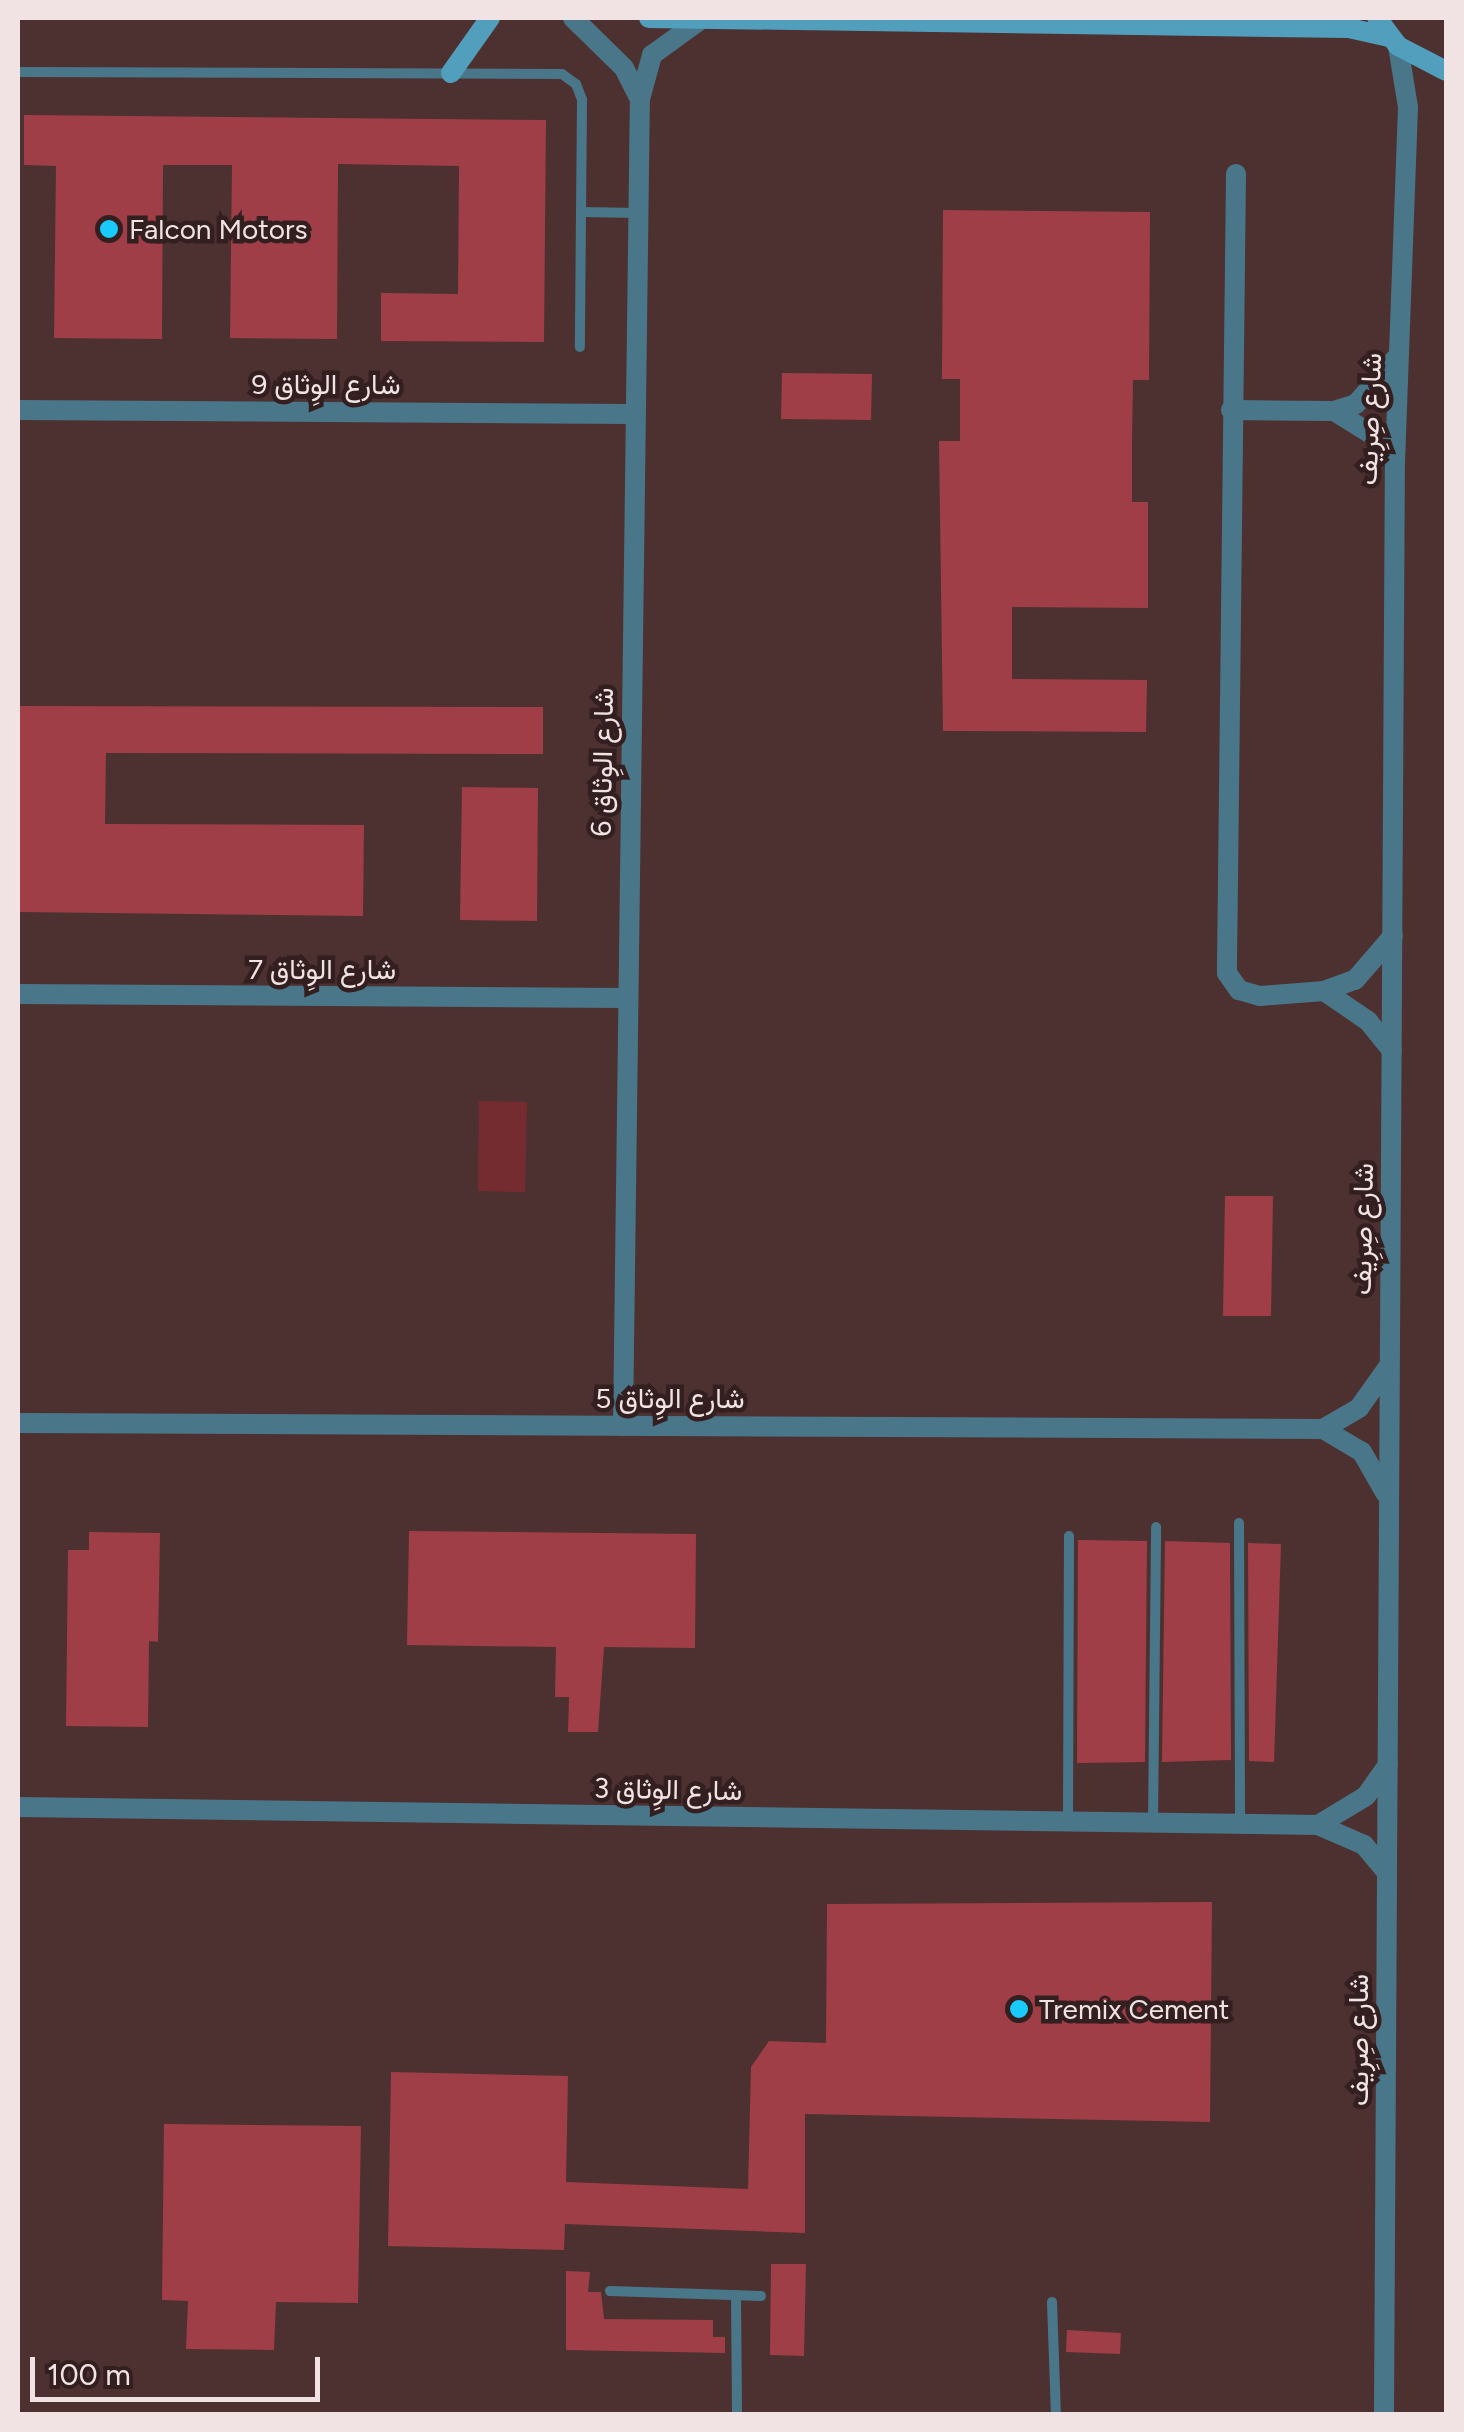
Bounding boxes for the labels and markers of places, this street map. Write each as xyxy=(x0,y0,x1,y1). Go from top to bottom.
place label: Falcon Motors xyxy=(129,212,308,246)
marker: Falcon Motors xyxy=(98,218,120,240)
place label: Tremix Cement xyxy=(1039,1992,1229,2026)
marker: Tremix Cement xyxy=(1008,1998,1030,2020)

